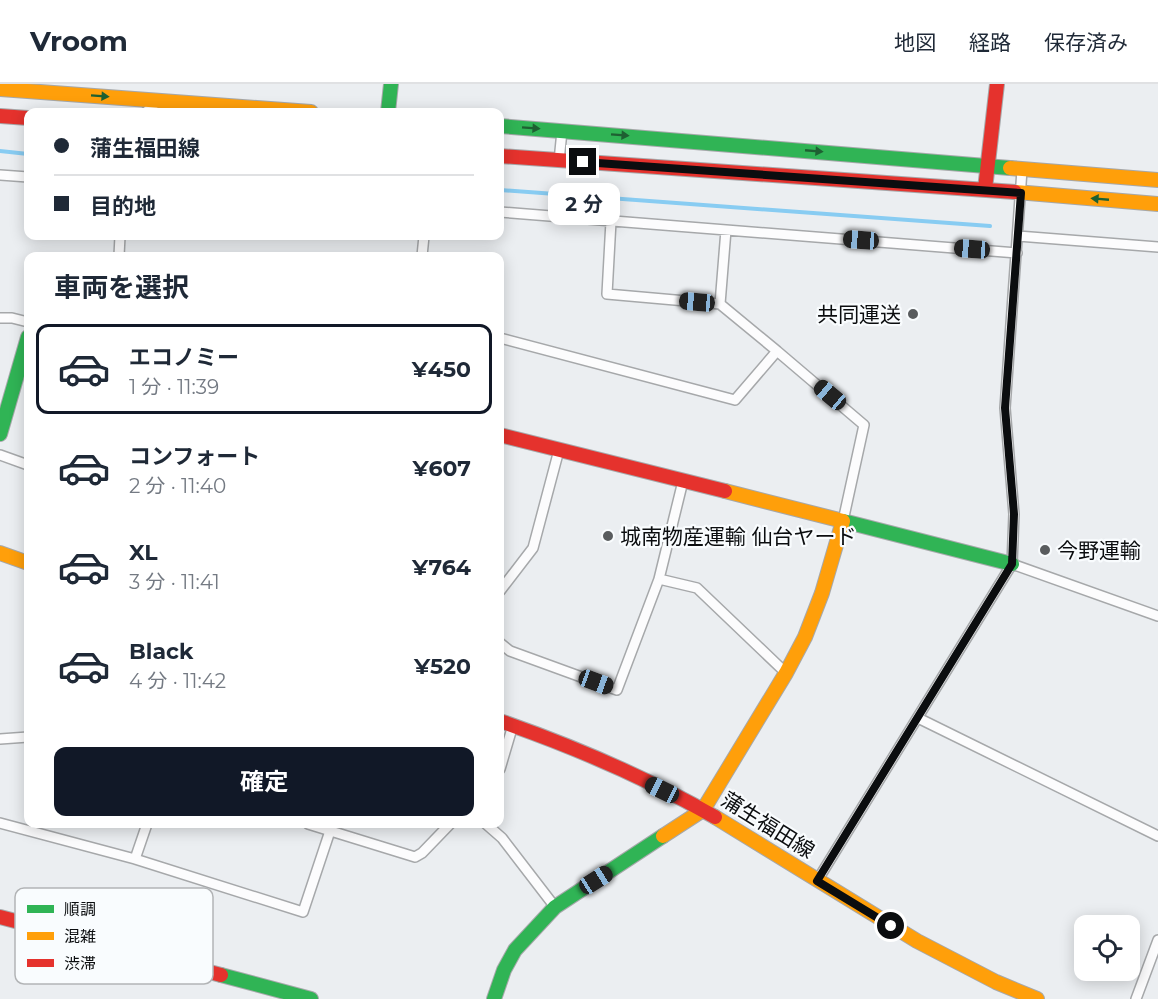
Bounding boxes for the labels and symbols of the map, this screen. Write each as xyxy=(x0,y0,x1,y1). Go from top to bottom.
one-way arrow xyxy=(91,91,110,101)
one-way arrow xyxy=(521,124,540,133)
one-way arrow xyxy=(610,130,629,140)
one-way arrow xyxy=(805,146,824,156)
route end xyxy=(569,148,596,175)
callout: 2 分 xyxy=(547,183,619,225)
one-way arrow xyxy=(1090,194,1109,204)
car xyxy=(842,230,880,250)
car xyxy=(953,239,991,259)
car xyxy=(678,291,716,313)
place label: 共同運送 xyxy=(817,302,901,327)
marker: 共同運送 xyxy=(906,307,920,321)
car xyxy=(810,377,850,413)
place label: 城南物産運輸 仙台ヤード xyxy=(620,524,857,549)
marker: 城南物産運輸 仙台ヤード xyxy=(601,529,615,543)
place label: 今野運輸 xyxy=(1057,538,1141,563)
marker: 今野運輸 xyxy=(1038,543,1052,557)
car xyxy=(576,667,616,697)
car xyxy=(642,774,682,806)
street label: 蒲生福田線 xyxy=(717,787,819,863)
car xyxy=(576,863,616,897)
legend xyxy=(15,888,213,984)
text: 順調 xyxy=(64,900,96,919)
route start xyxy=(877,912,904,939)
text: 混雑 xyxy=(64,927,96,946)
text: 渋滞 xyxy=(64,954,96,973)

